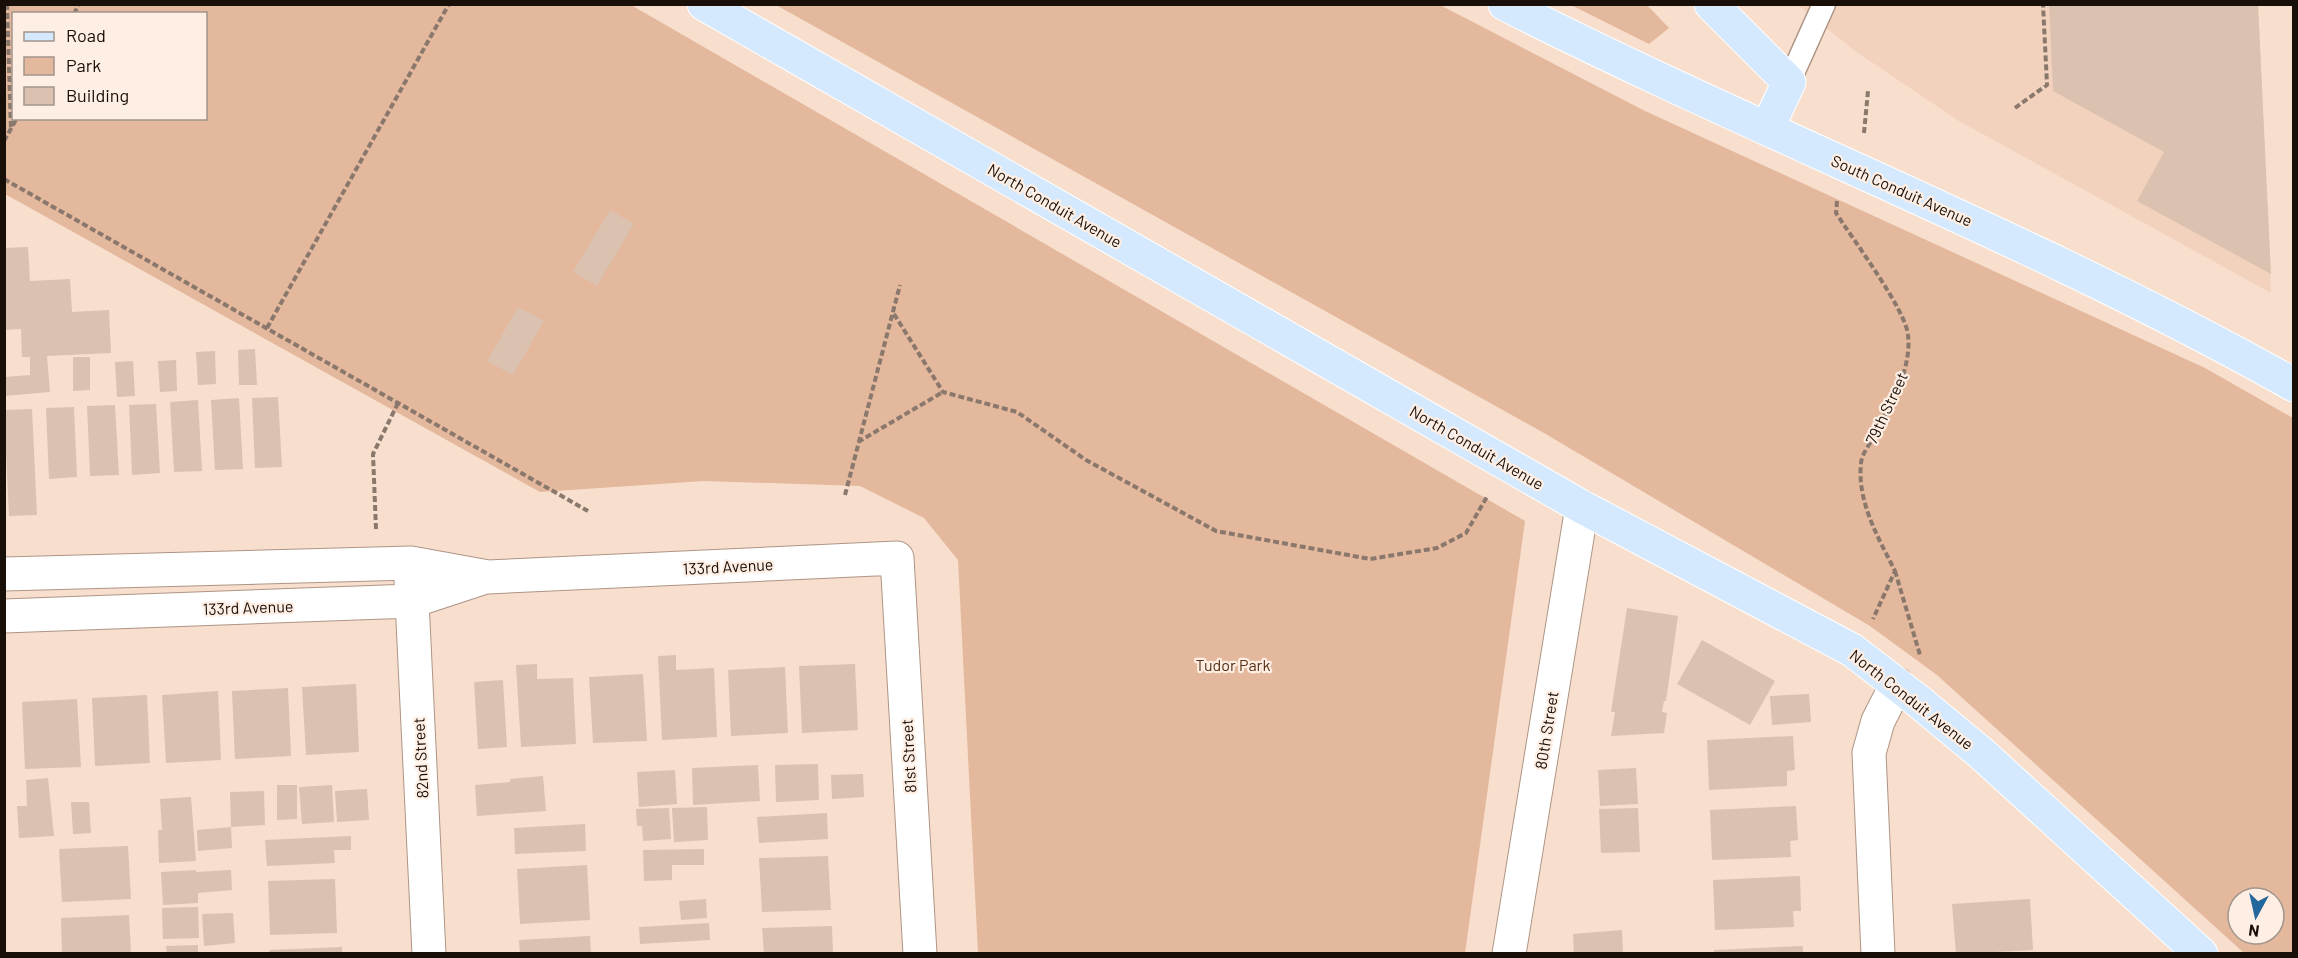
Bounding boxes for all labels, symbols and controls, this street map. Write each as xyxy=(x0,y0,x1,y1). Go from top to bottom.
legend xyxy=(12,12,207,120)
text: Road xyxy=(66,24,106,46)
text: Park xyxy=(66,54,101,76)
text: Building xyxy=(66,84,129,106)
street label: South Conduit Avenue xyxy=(1828,150,1976,230)
street label: North Conduit Avenue xyxy=(985,159,1125,251)
street label: 79th Street xyxy=(1861,369,1911,447)
street label: North Conduit Avenue xyxy=(1407,401,1547,493)
street label: 133rd Avenue xyxy=(682,554,774,578)
street label: 133rd Avenue xyxy=(202,596,294,618)
street label: North Conduit Avenue xyxy=(1846,645,1978,753)
park label: Tudor Park xyxy=(1196,655,1270,674)
street label: 80th Street xyxy=(1530,690,1562,770)
street label: 82nd Street xyxy=(408,717,432,799)
street label: 81st Street xyxy=(897,719,919,793)
north arrow xyxy=(2226,886,2286,946)
text: N xyxy=(2247,921,2260,941)

